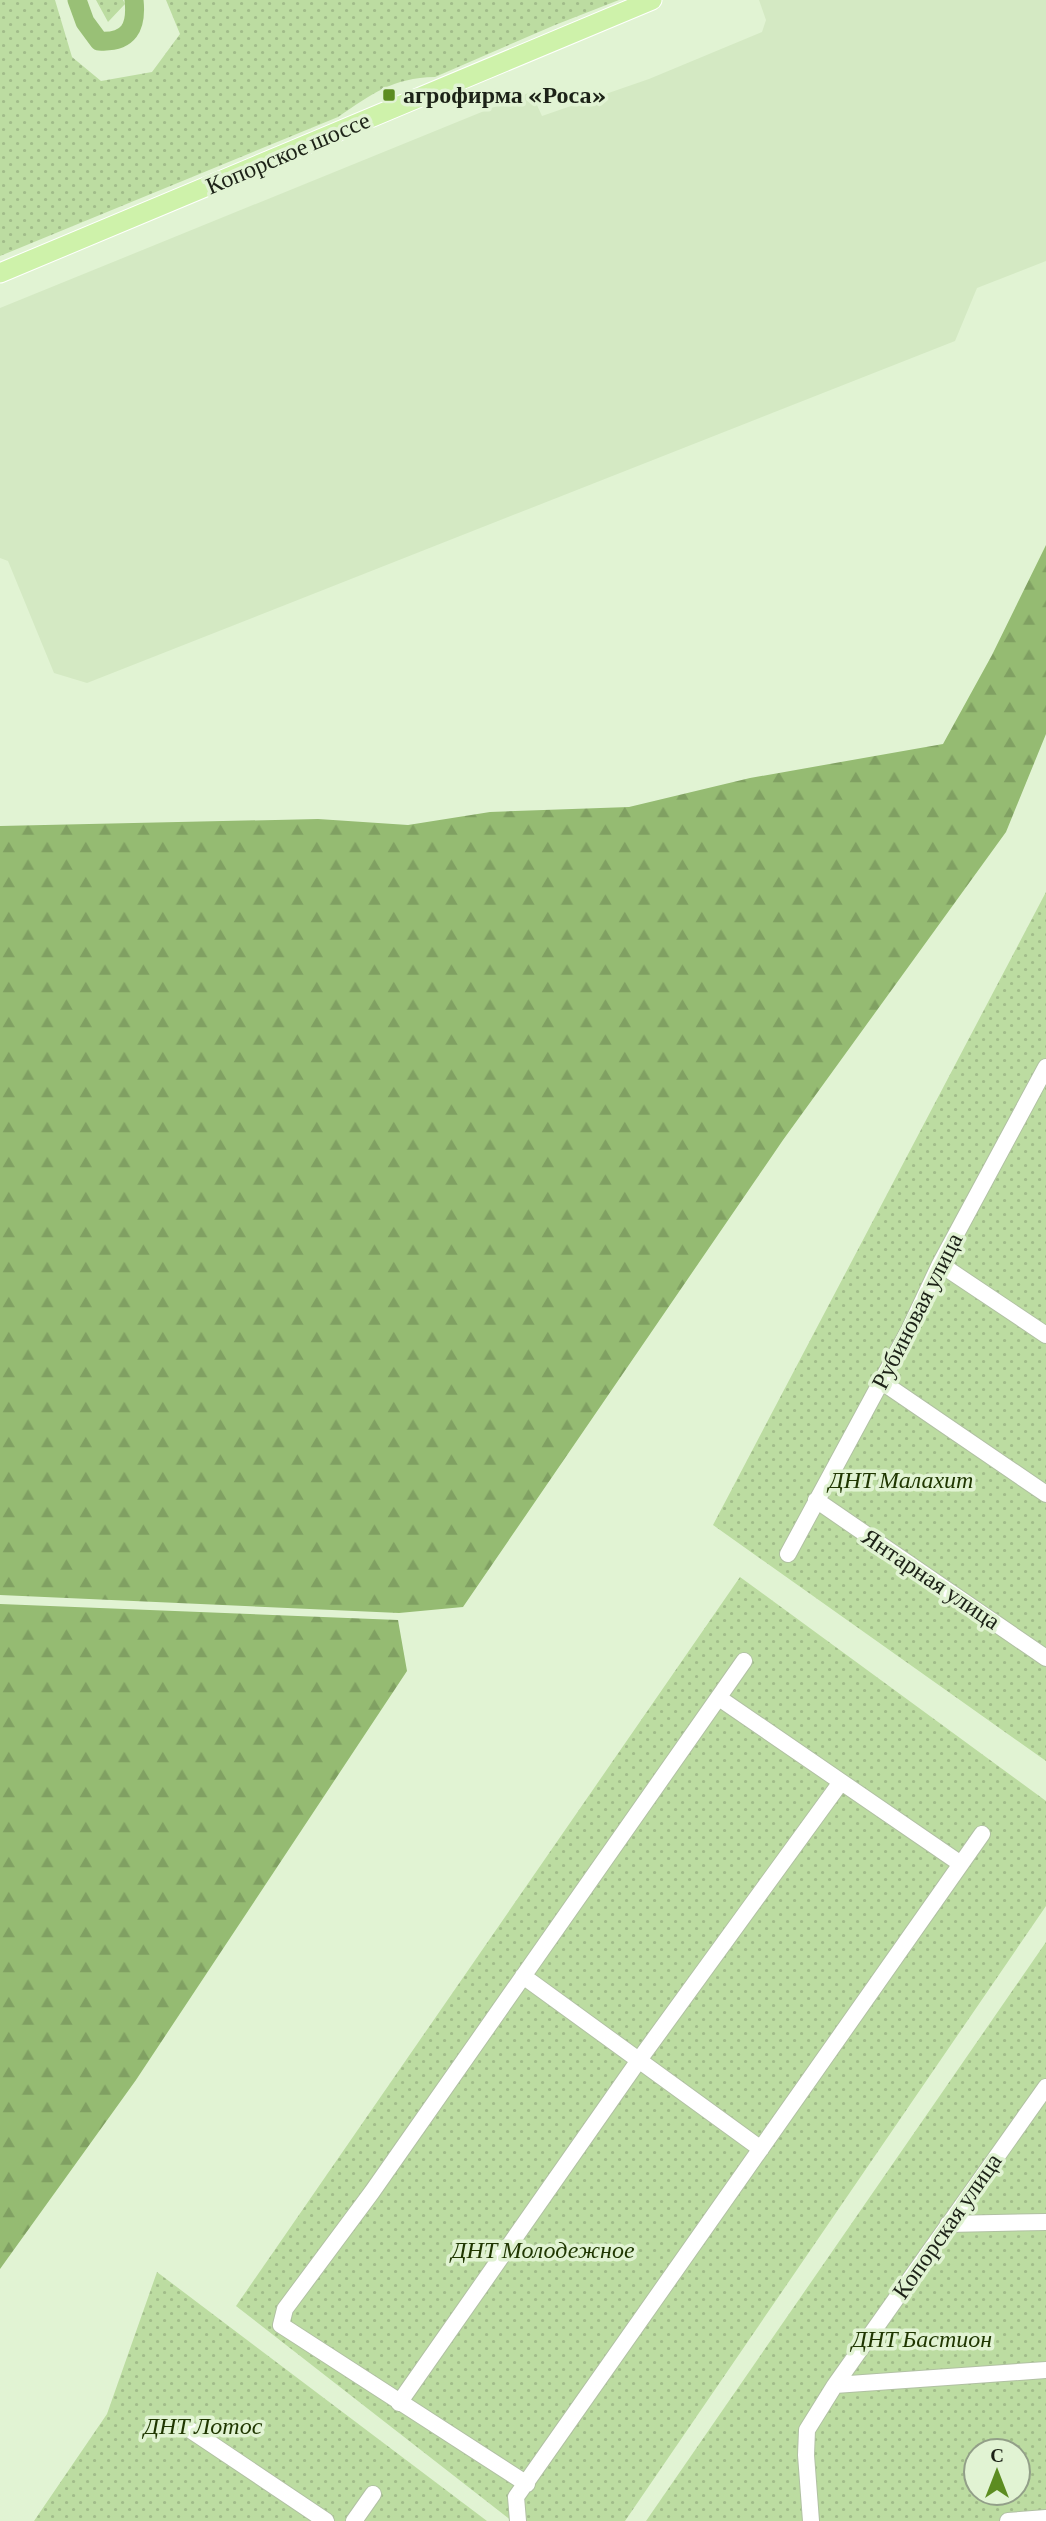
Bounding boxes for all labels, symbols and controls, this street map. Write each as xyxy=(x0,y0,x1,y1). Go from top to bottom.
place label: агрофирма «Роса» xyxy=(403,81,607,108)
marker: агрофирма «Роса» xyxy=(381,87,397,103)
street label: Копорское шоссе xyxy=(202,106,374,199)
street label: Рубиновая улица xyxy=(866,1228,968,1393)
park label: ДНТ Малахит xyxy=(827,1466,973,1493)
street label: Янтарная улица xyxy=(857,1522,1006,1635)
street label: Копорская улица xyxy=(886,2148,1007,2304)
park label: ДНТ Молодежное xyxy=(449,2236,635,2263)
park label: ДНТ Бастион xyxy=(850,2325,992,2352)
park label: ДНТ Лотос xyxy=(142,2412,263,2439)
north arrow xyxy=(962,2437,1032,2507)
text: С xyxy=(990,2445,1004,2466)

